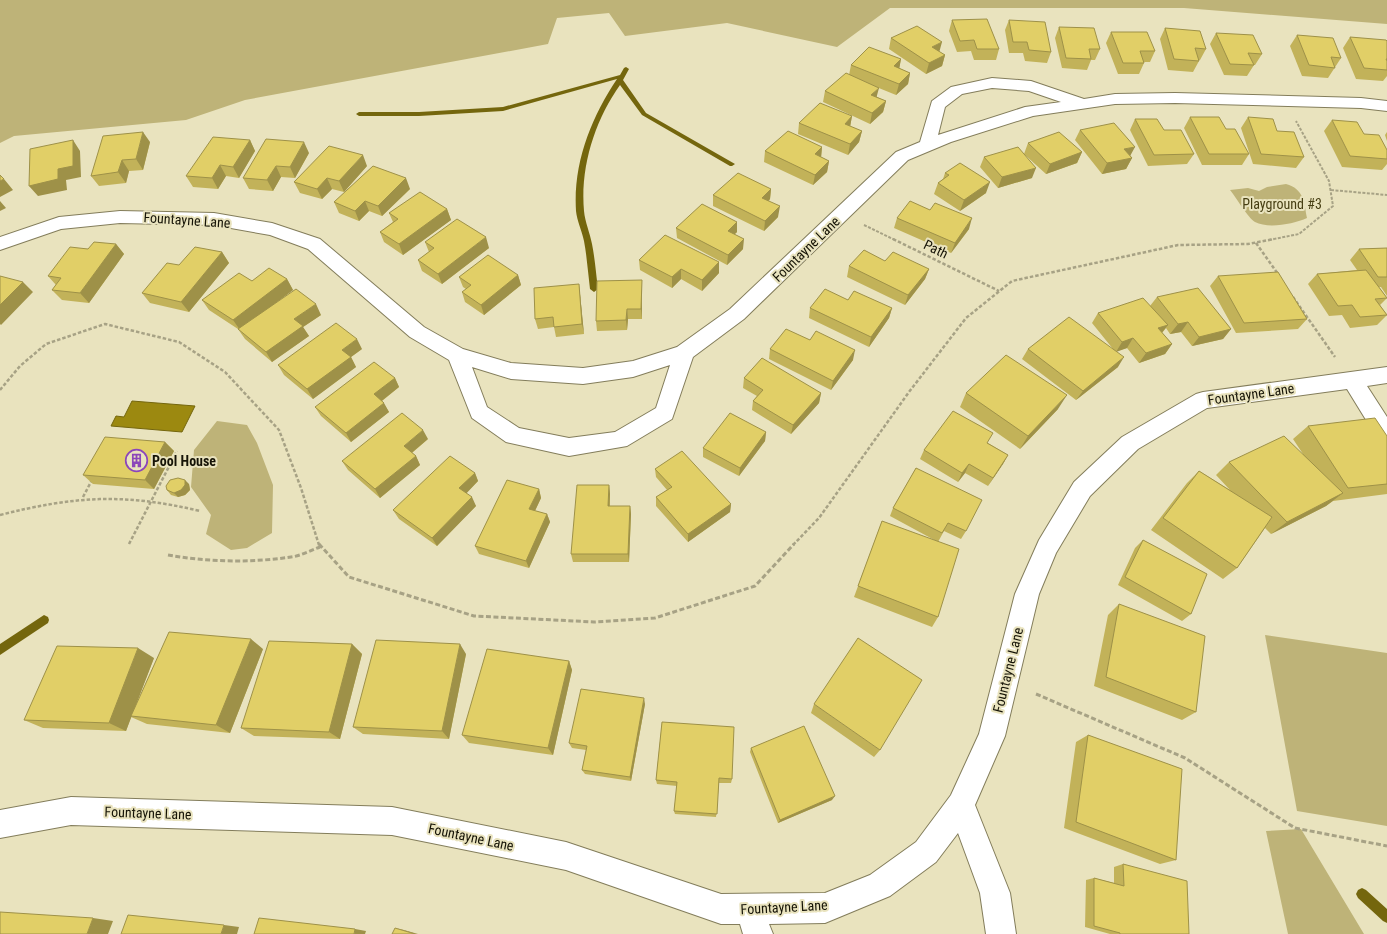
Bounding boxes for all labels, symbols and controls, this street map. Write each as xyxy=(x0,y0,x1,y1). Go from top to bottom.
park label: Playground #3 xyxy=(1242,196,1322,212)
street label: Fountayne Lane xyxy=(143,209,231,231)
street label: Fountayne Lane xyxy=(769,213,843,285)
street label: Path xyxy=(921,236,951,262)
street label: Fountayne Lane xyxy=(1207,380,1296,408)
building icon: Pool House xyxy=(124,448,150,474)
place label: Pool House xyxy=(152,453,216,469)
street label: Fountayne Lane xyxy=(990,625,1026,714)
street label: Fountayne Lane xyxy=(104,803,192,823)
street label: Fountayne Lane xyxy=(427,820,516,854)
street label: Fountayne Lane xyxy=(740,897,828,917)

